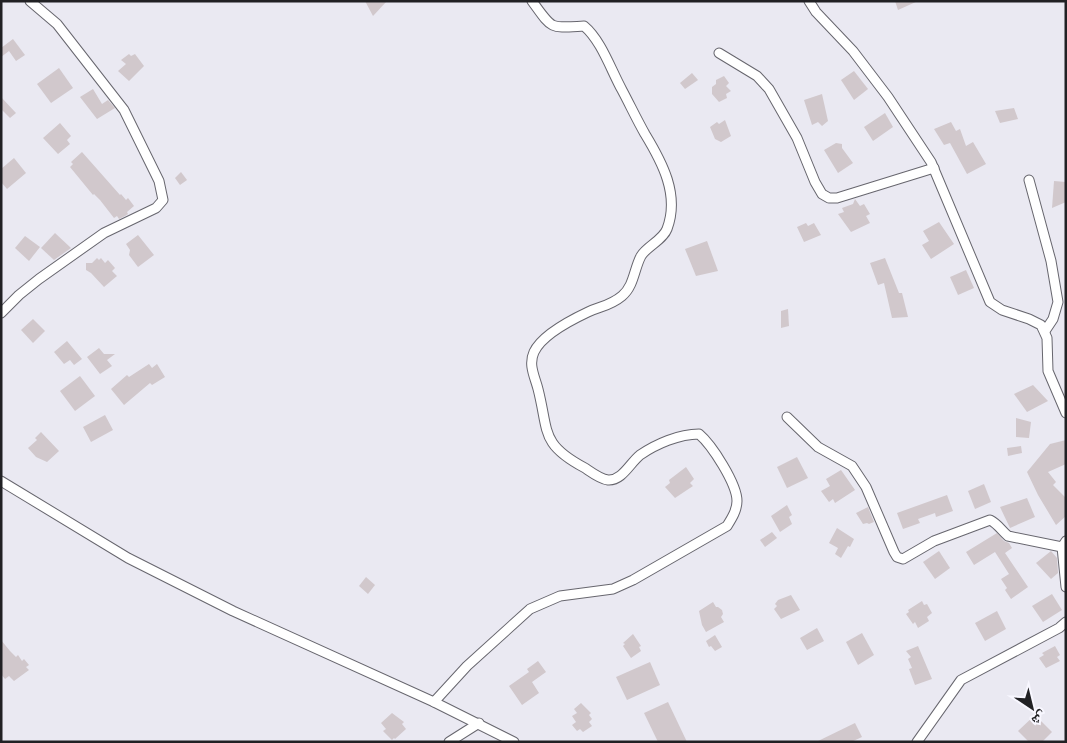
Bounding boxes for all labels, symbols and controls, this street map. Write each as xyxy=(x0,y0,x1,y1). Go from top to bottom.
north arrow xyxy=(1007,683,1057,733)
text: ش xyxy=(1028,707,1052,732)

